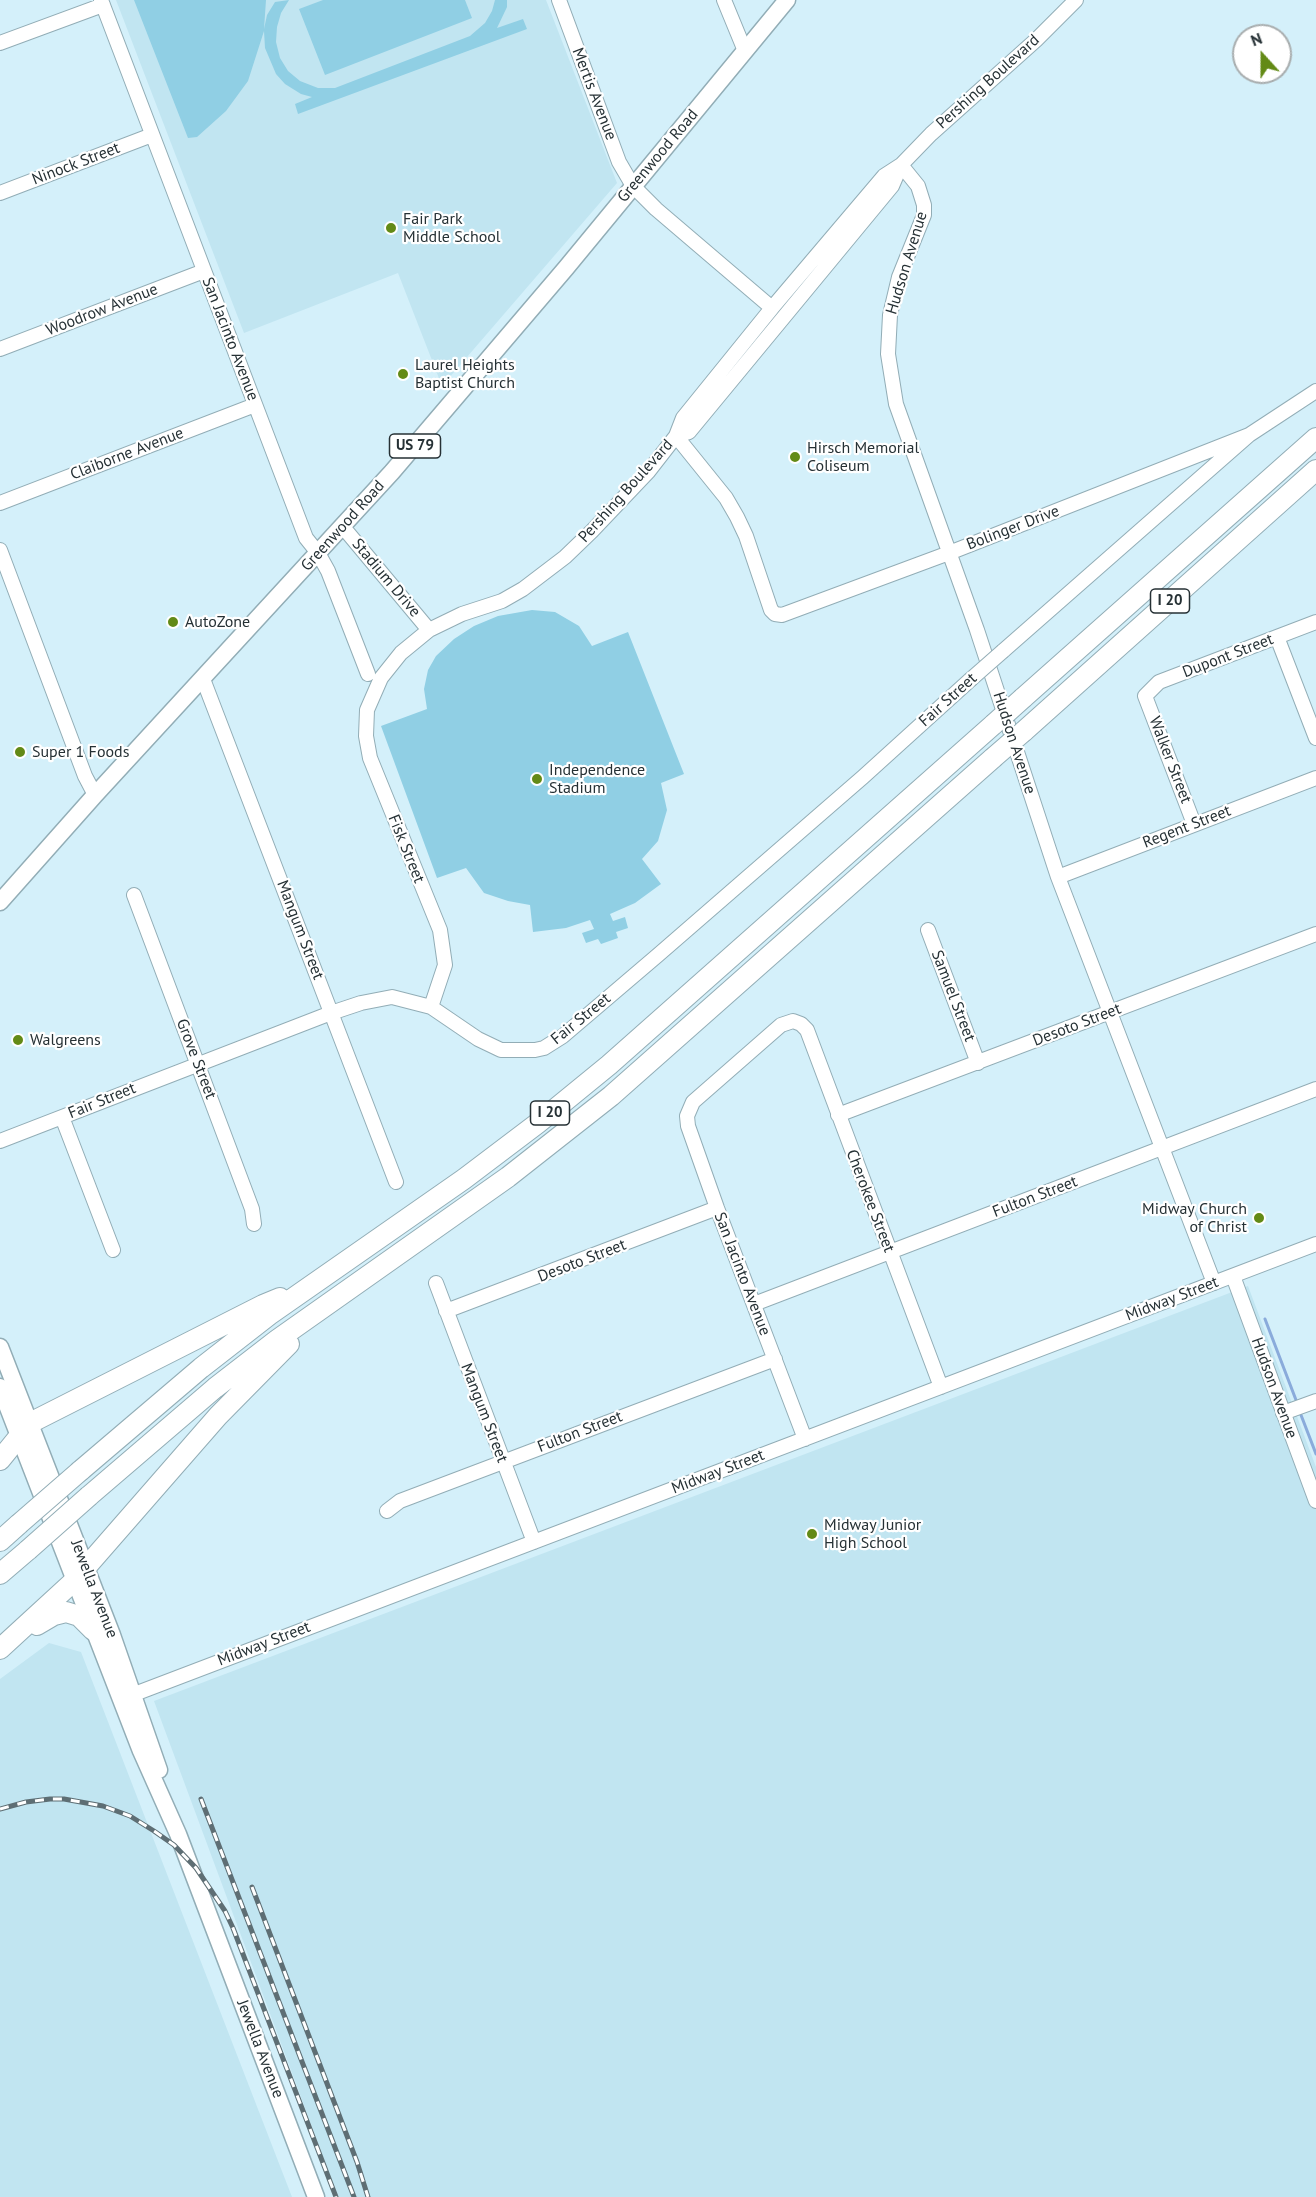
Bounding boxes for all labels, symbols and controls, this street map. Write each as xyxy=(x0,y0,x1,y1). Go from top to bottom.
north arrow xyxy=(1232,24,1292,84)
text: N xyxy=(1248,28,1265,50)
street label: Pershing Boulevard xyxy=(933,31,1043,133)
street label: Mertis Avenue xyxy=(568,45,620,143)
street label: Greenwood Road xyxy=(614,106,702,206)
street label: Ninock Street xyxy=(29,138,123,190)
place label: Fair Park Middle School xyxy=(403,209,501,247)
street label: Hudson Avenue xyxy=(882,209,932,317)
marker: Fair Park Middle School xyxy=(384,221,398,235)
street label: San Jacinto Avenue xyxy=(198,275,262,403)
street label: Woodrow Avenue xyxy=(43,280,161,340)
place label: Laurel Heights Baptist Church xyxy=(415,355,515,393)
marker: Laurel Heights Baptist Church xyxy=(396,367,410,381)
street label: Claiborne Avenue xyxy=(68,424,186,484)
road number: US 79 xyxy=(390,434,440,458)
street label: Pershing Boulevard xyxy=(575,436,677,546)
place label: Hirsch Memorial Coliseum xyxy=(807,438,919,476)
marker: Hirsch Memorial Coliseum xyxy=(788,450,802,464)
street label: Greenwood Road xyxy=(297,477,389,575)
street label: Bolinger Drive xyxy=(964,501,1062,555)
street label: Stadium Drive xyxy=(348,535,424,621)
road number: I 20 xyxy=(1150,589,1190,613)
place label: AutoZone xyxy=(185,612,250,632)
marker: AutoZone xyxy=(166,615,180,629)
street label: Dupont Street xyxy=(1180,630,1276,682)
street label: Fair Street xyxy=(915,669,981,731)
street label: Hudson Avenue xyxy=(988,689,1040,797)
street label: Walker Street xyxy=(1145,714,1195,806)
place label: Super 1 Foods xyxy=(32,742,129,762)
marker: Super 1 Foods xyxy=(13,745,27,759)
place label: Independence Stadium xyxy=(549,760,645,798)
marker: Independence Stadium xyxy=(530,772,544,786)
street label: Regent Street xyxy=(1140,801,1234,853)
street label: Fisk Street xyxy=(384,812,428,886)
street label: Mangum Street xyxy=(272,878,328,982)
street label: Samuel Street xyxy=(927,948,979,1044)
street label: Fair Street xyxy=(547,989,615,1049)
street label: Desoto Street xyxy=(1030,999,1124,1051)
street label: Grove Street xyxy=(172,1016,220,1102)
place label: Walgreens xyxy=(30,1030,101,1050)
marker: Walgreens xyxy=(11,1033,25,1047)
street label: Fair Street xyxy=(65,1079,139,1123)
road number: I 20 xyxy=(530,1101,570,1125)
street label: Cherokee Street xyxy=(842,1147,898,1255)
street label: Fulton Street xyxy=(990,1172,1080,1222)
place label: Midway Church of Christ xyxy=(1142,1199,1247,1237)
street label: San Jacinto Avenue xyxy=(710,1210,774,1338)
marker: Midway Church of Christ xyxy=(1252,1211,1266,1225)
street label: Desoto Street xyxy=(535,1235,629,1287)
street label: Midway Street xyxy=(1123,1273,1221,1325)
street label: Hudson Avenue xyxy=(1247,1335,1301,1441)
street label: Mangum Street xyxy=(456,1361,512,1465)
street label: Fulton Street xyxy=(535,1407,625,1457)
street label: Midway Street xyxy=(669,1446,767,1498)
place label: Midway Junior High School xyxy=(824,1515,921,1553)
marker: Midway Junior High School xyxy=(805,1527,819,1541)
street label: Jewella Avenue xyxy=(66,1537,122,1641)
street label: Midway Street xyxy=(215,1618,313,1670)
street label: Jewella Avenue xyxy=(232,1997,288,2101)

